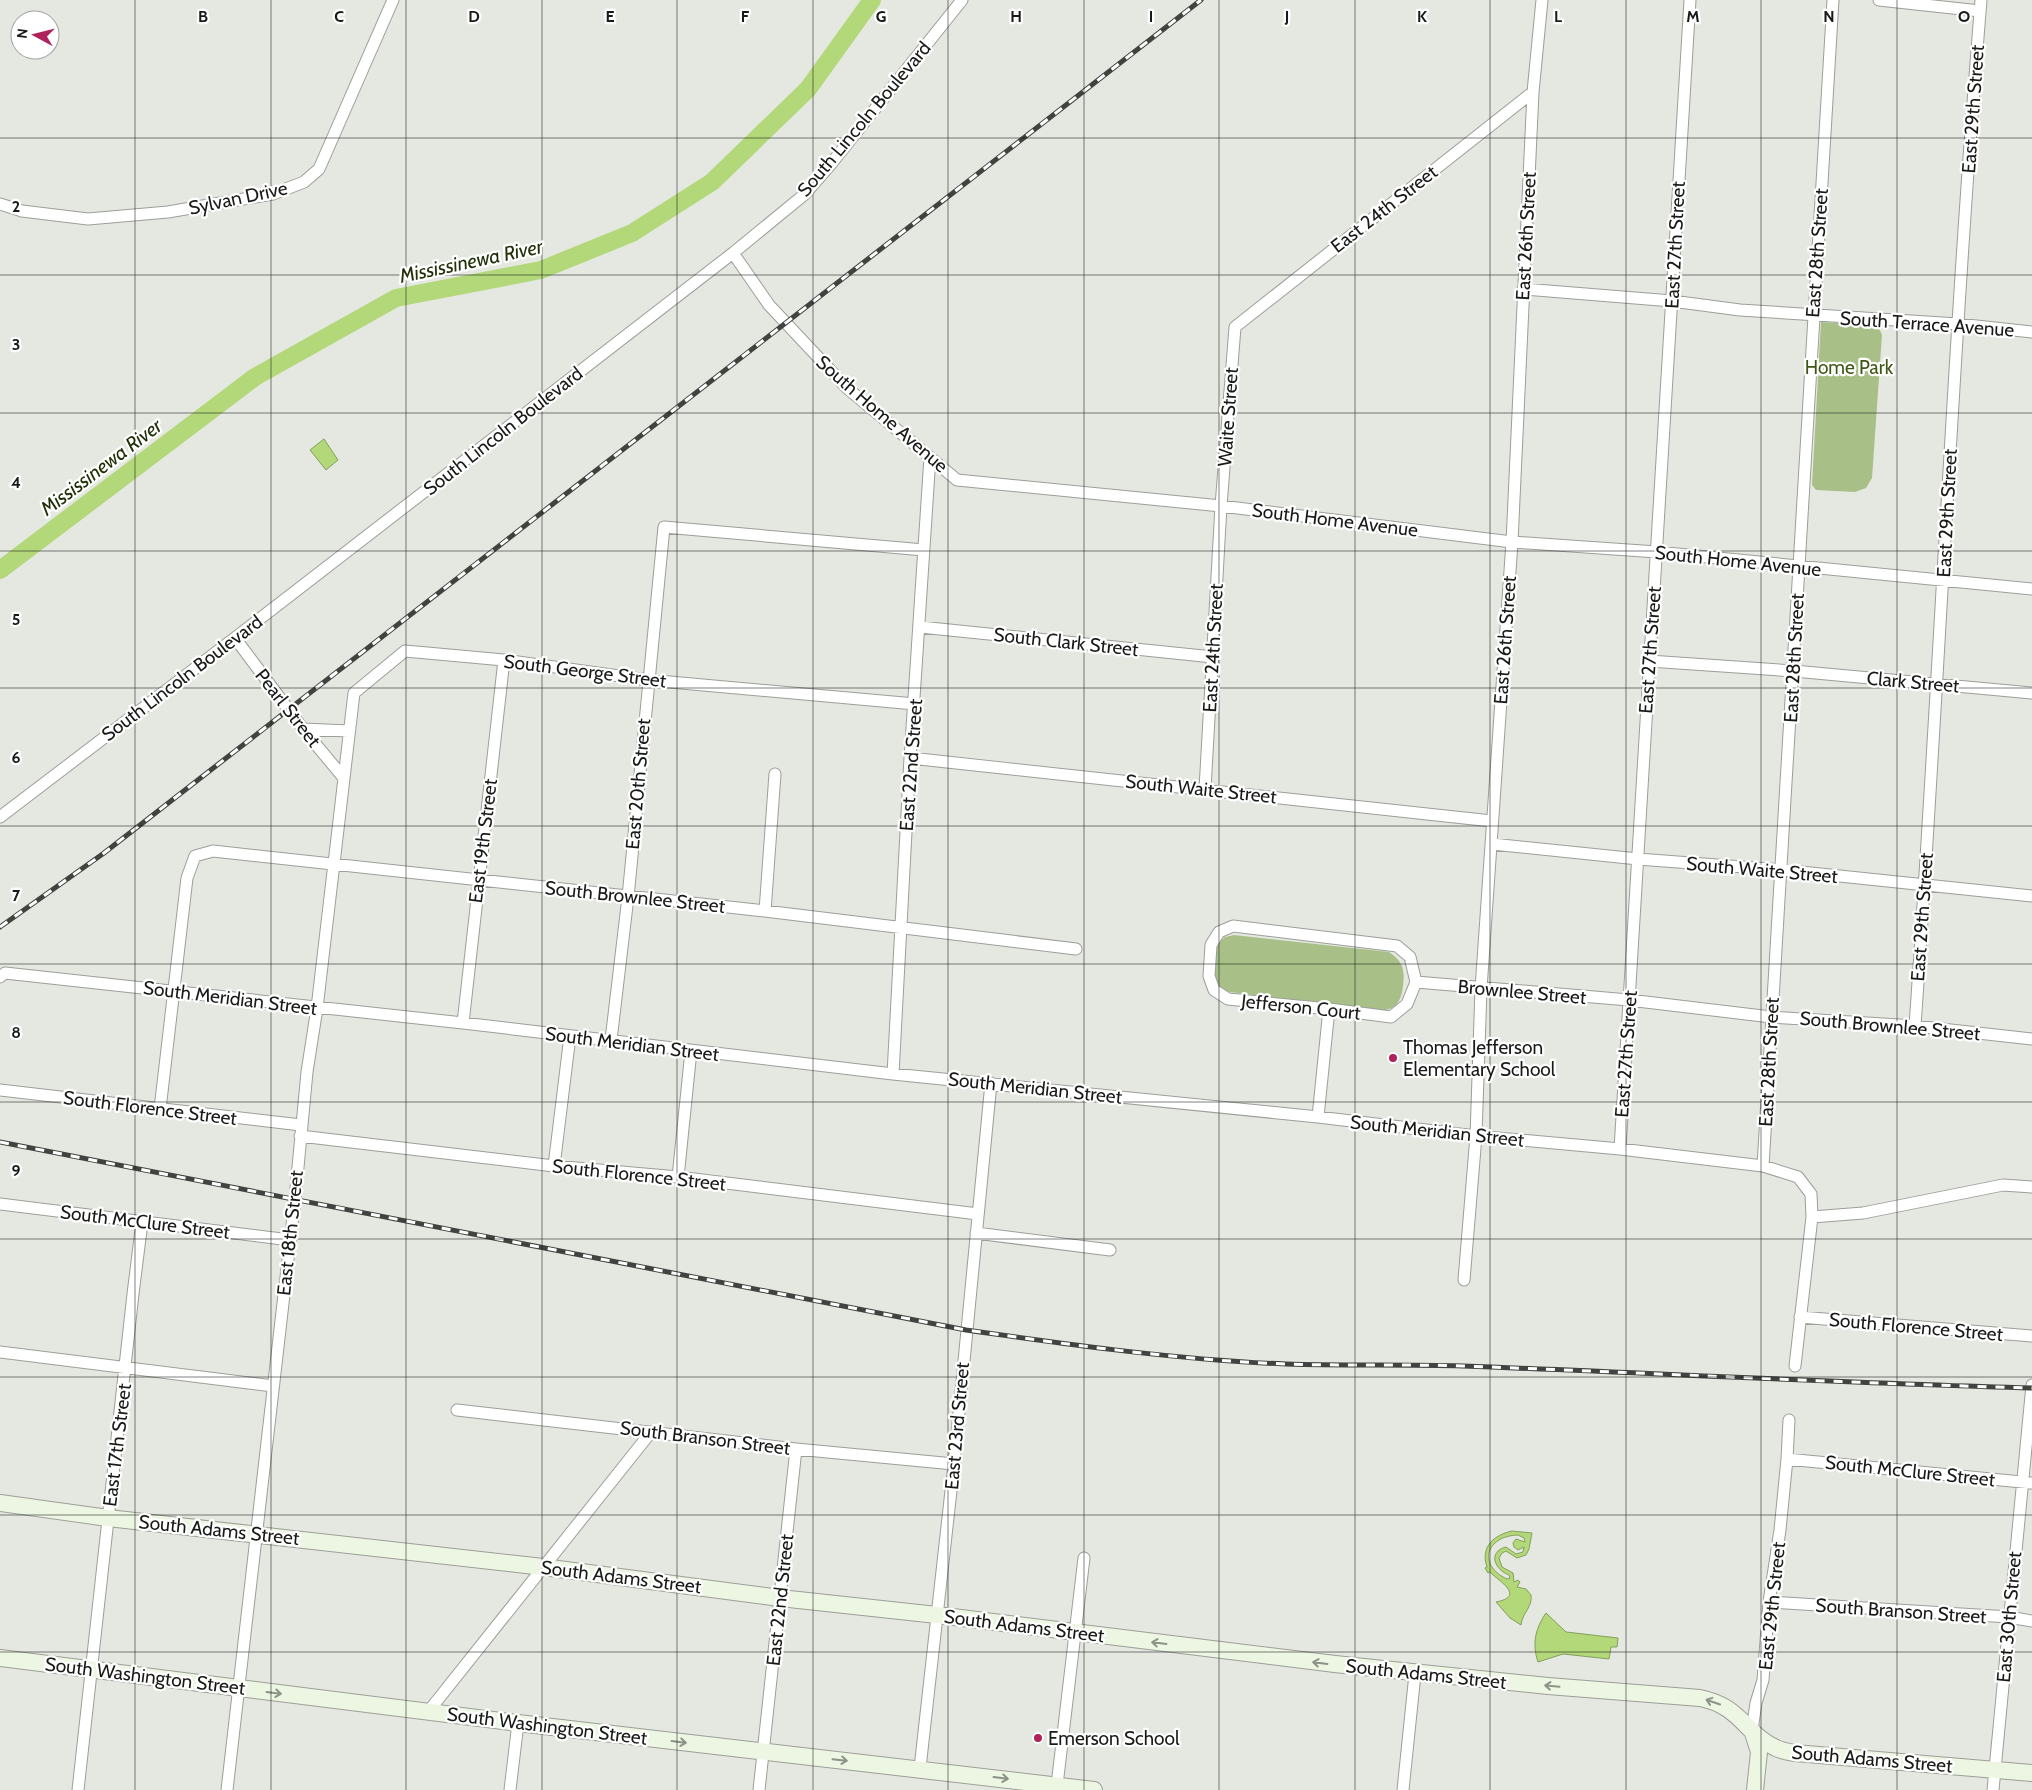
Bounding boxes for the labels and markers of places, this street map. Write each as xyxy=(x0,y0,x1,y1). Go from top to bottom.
place label: Thomas Jefferson Elementary School xyxy=(1403,1036,1556,1081)
marker: Thomas Jefferson Elementary School xyxy=(1387,1052,1399,1064)
place label: Emerson School xyxy=(1048,1727,1180,1750)
marker: Emerson School xyxy=(1032,1732,1044,1744)

